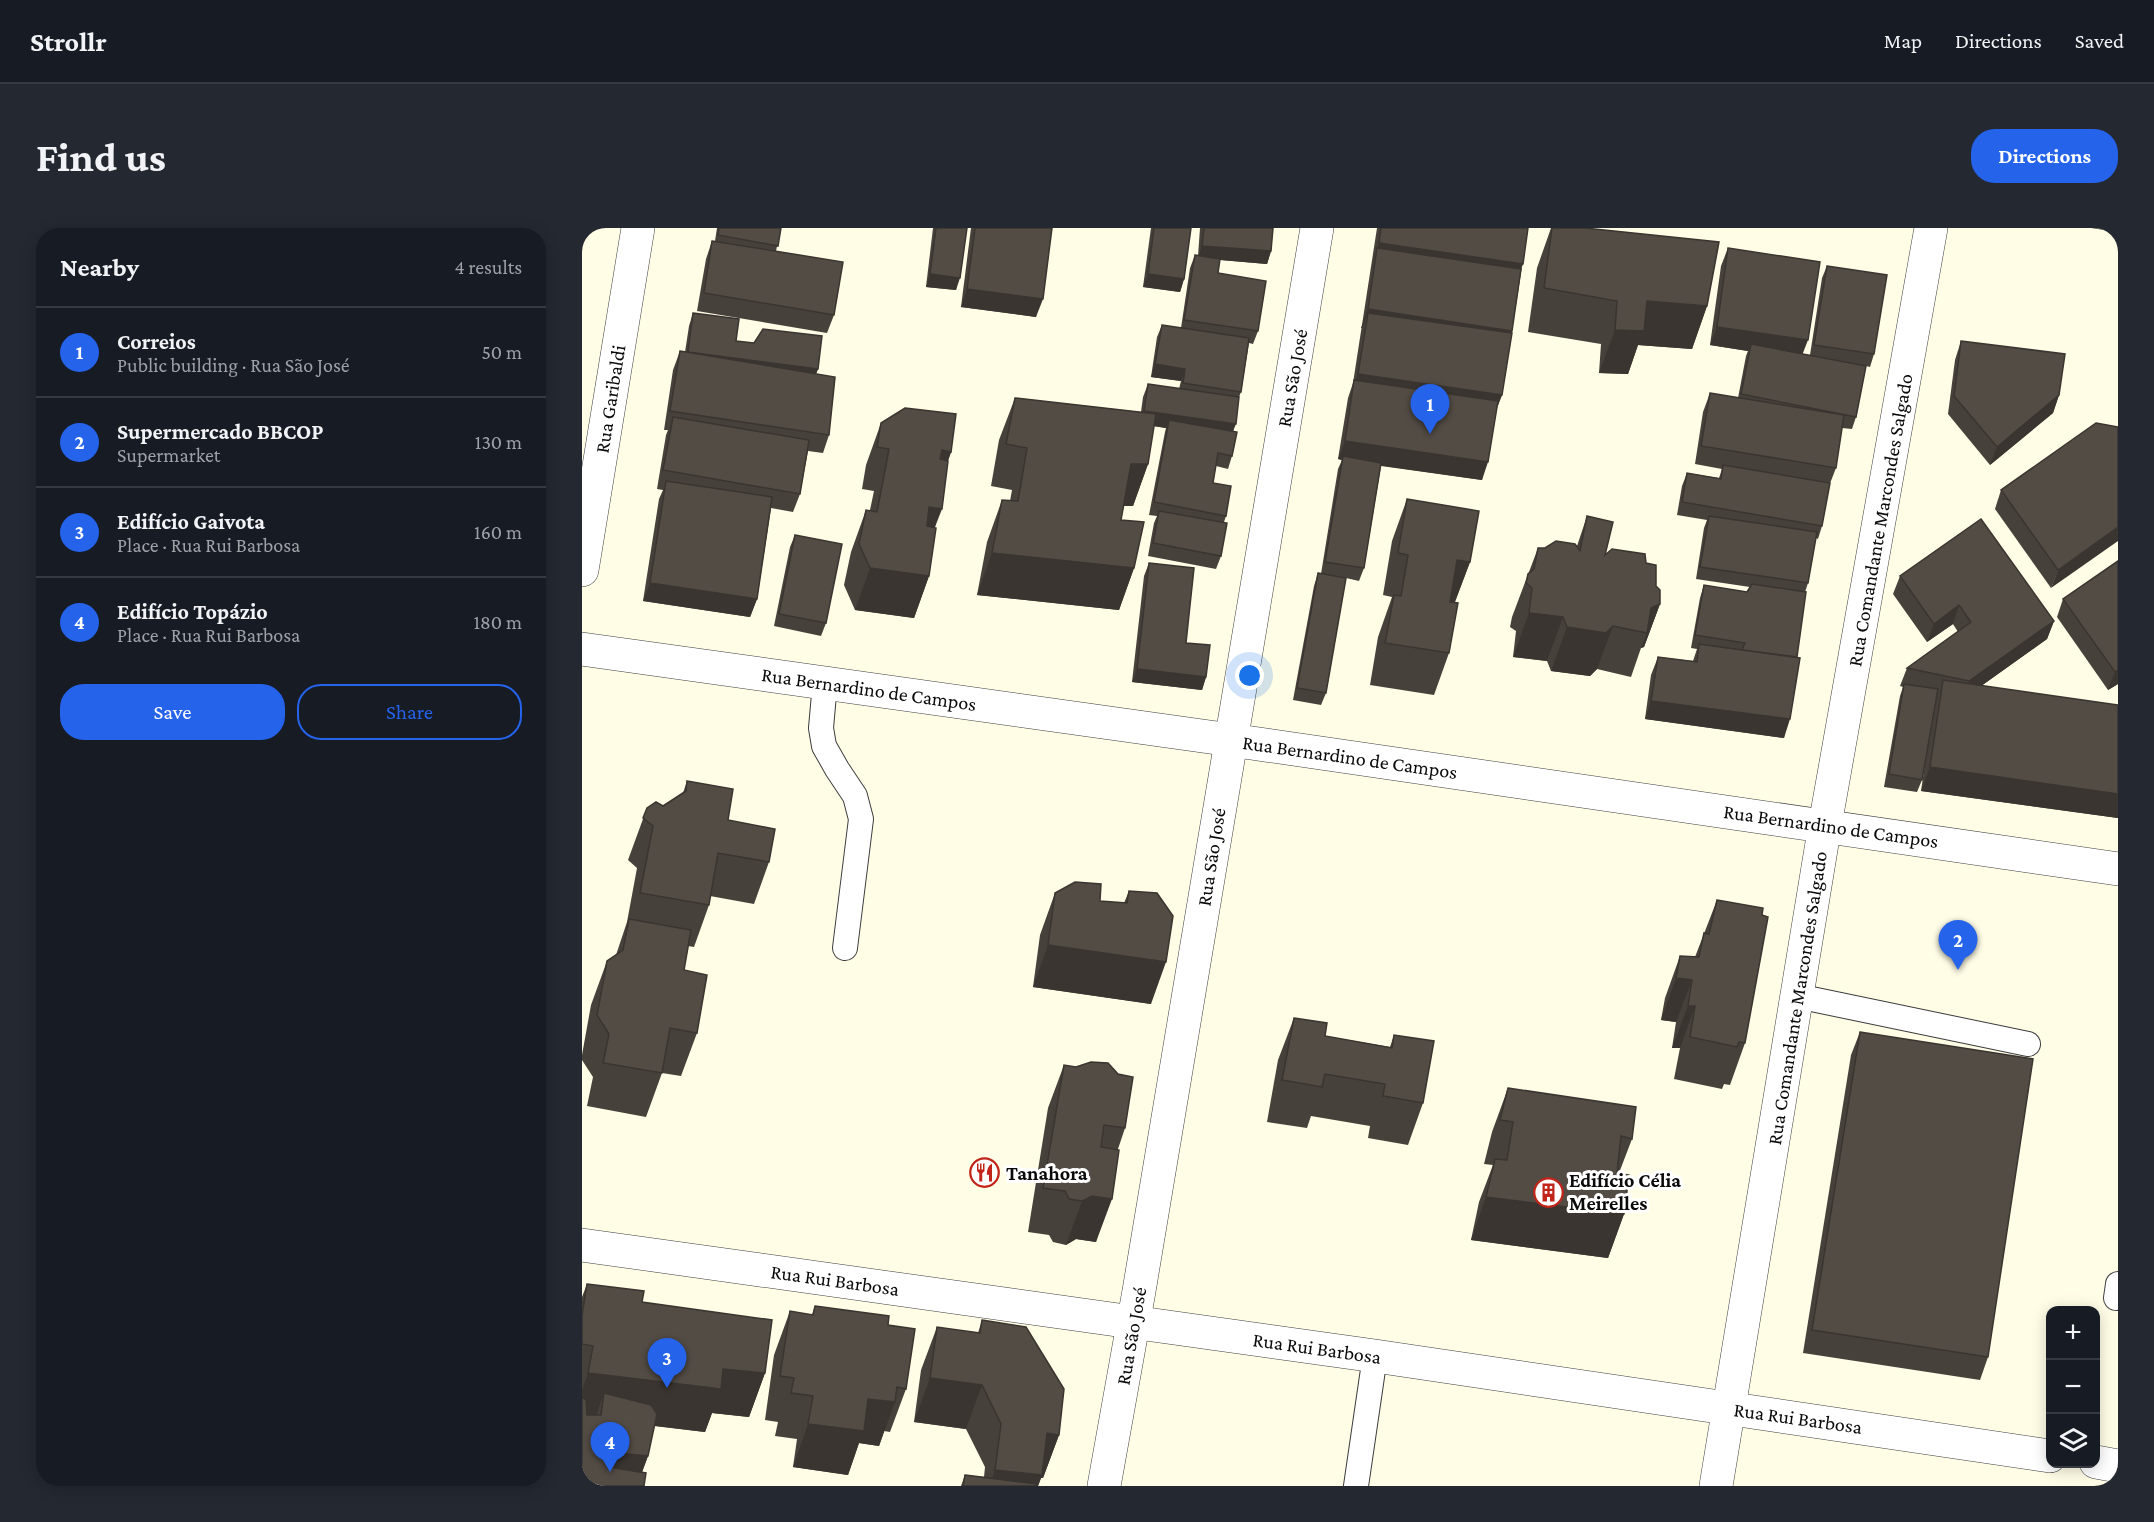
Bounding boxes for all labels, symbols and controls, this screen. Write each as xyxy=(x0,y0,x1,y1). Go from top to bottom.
text: Strollr xyxy=(30,26,107,57)
text: Map xyxy=(1884,29,1922,53)
text: Directions xyxy=(1955,29,2042,53)
text: Saved xyxy=(2075,29,2124,53)
button: Directions xyxy=(1971,129,2118,183)
text: Find us xyxy=(36,133,166,180)
text: Nearby xyxy=(60,253,139,282)
text: 4 results xyxy=(455,256,522,278)
street label: Rua São José xyxy=(1273,327,1312,429)
text: Correios xyxy=(117,329,196,354)
text: 1 xyxy=(76,341,83,363)
text: 50 m xyxy=(481,341,522,363)
street label: Rua Garibaldi xyxy=(591,343,629,455)
text: Public building · Rua São José xyxy=(117,354,350,376)
street label: Rua Comandante Marcondes Salgado xyxy=(1843,372,1918,668)
pin: 1 xyxy=(1410,384,1450,434)
text: Supermercado BBCOP xyxy=(117,419,323,444)
text: 2 xyxy=(74,431,85,453)
text: 130 m xyxy=(475,431,522,453)
text: Supermarket xyxy=(117,444,220,466)
text: Edifício Gaivota xyxy=(117,509,265,534)
text: 3 xyxy=(75,521,84,543)
text: 160 m xyxy=(474,521,522,543)
text: Place · Rua Rui Barbosa xyxy=(117,534,300,556)
text: Edifício Topázio xyxy=(117,599,268,624)
text: 4 xyxy=(74,611,85,633)
text: 180 m xyxy=(473,611,522,633)
text: Place · Rua Rui Barbosa xyxy=(117,624,300,646)
your location xyxy=(1235,661,1264,690)
street label: Rua Bernardino de Campos xyxy=(760,663,978,716)
button: Save xyxy=(60,684,285,740)
button: Share xyxy=(297,684,522,740)
street label: Rua Bernardino de Campos xyxy=(1241,731,1459,784)
street label: Rua Bernardino de Campos xyxy=(1722,800,1940,853)
street label: Rua São José xyxy=(1192,806,1231,908)
street label: Rua Comandante Marcondes Salgado xyxy=(1763,849,1832,1147)
pin: 2 xyxy=(1938,920,1978,970)
restaurant icon: Tanahora xyxy=(969,1157,1001,1189)
place label: Tanahora xyxy=(1006,1162,1088,1184)
place label: Edifício Célia Meirelles xyxy=(1569,1169,1681,1214)
building icon: Edifício Célia Meirelles xyxy=(1532,1176,1564,1208)
street label: Rua Rui Barbosa xyxy=(769,1260,901,1300)
street label: Rua São José xyxy=(1112,1285,1151,1387)
map controls xyxy=(2046,1306,2100,1468)
button: + xyxy=(2046,1306,2100,1360)
street label: Rua Rui Barbosa xyxy=(1251,1328,1383,1368)
pin: 3 xyxy=(648,1338,686,1388)
button: − xyxy=(2046,1360,2100,1414)
street label: Rua Rui Barbosa xyxy=(1732,1398,1864,1438)
button: layers xyxy=(2046,1414,2100,1468)
pin: 4 xyxy=(591,1422,630,1472)

